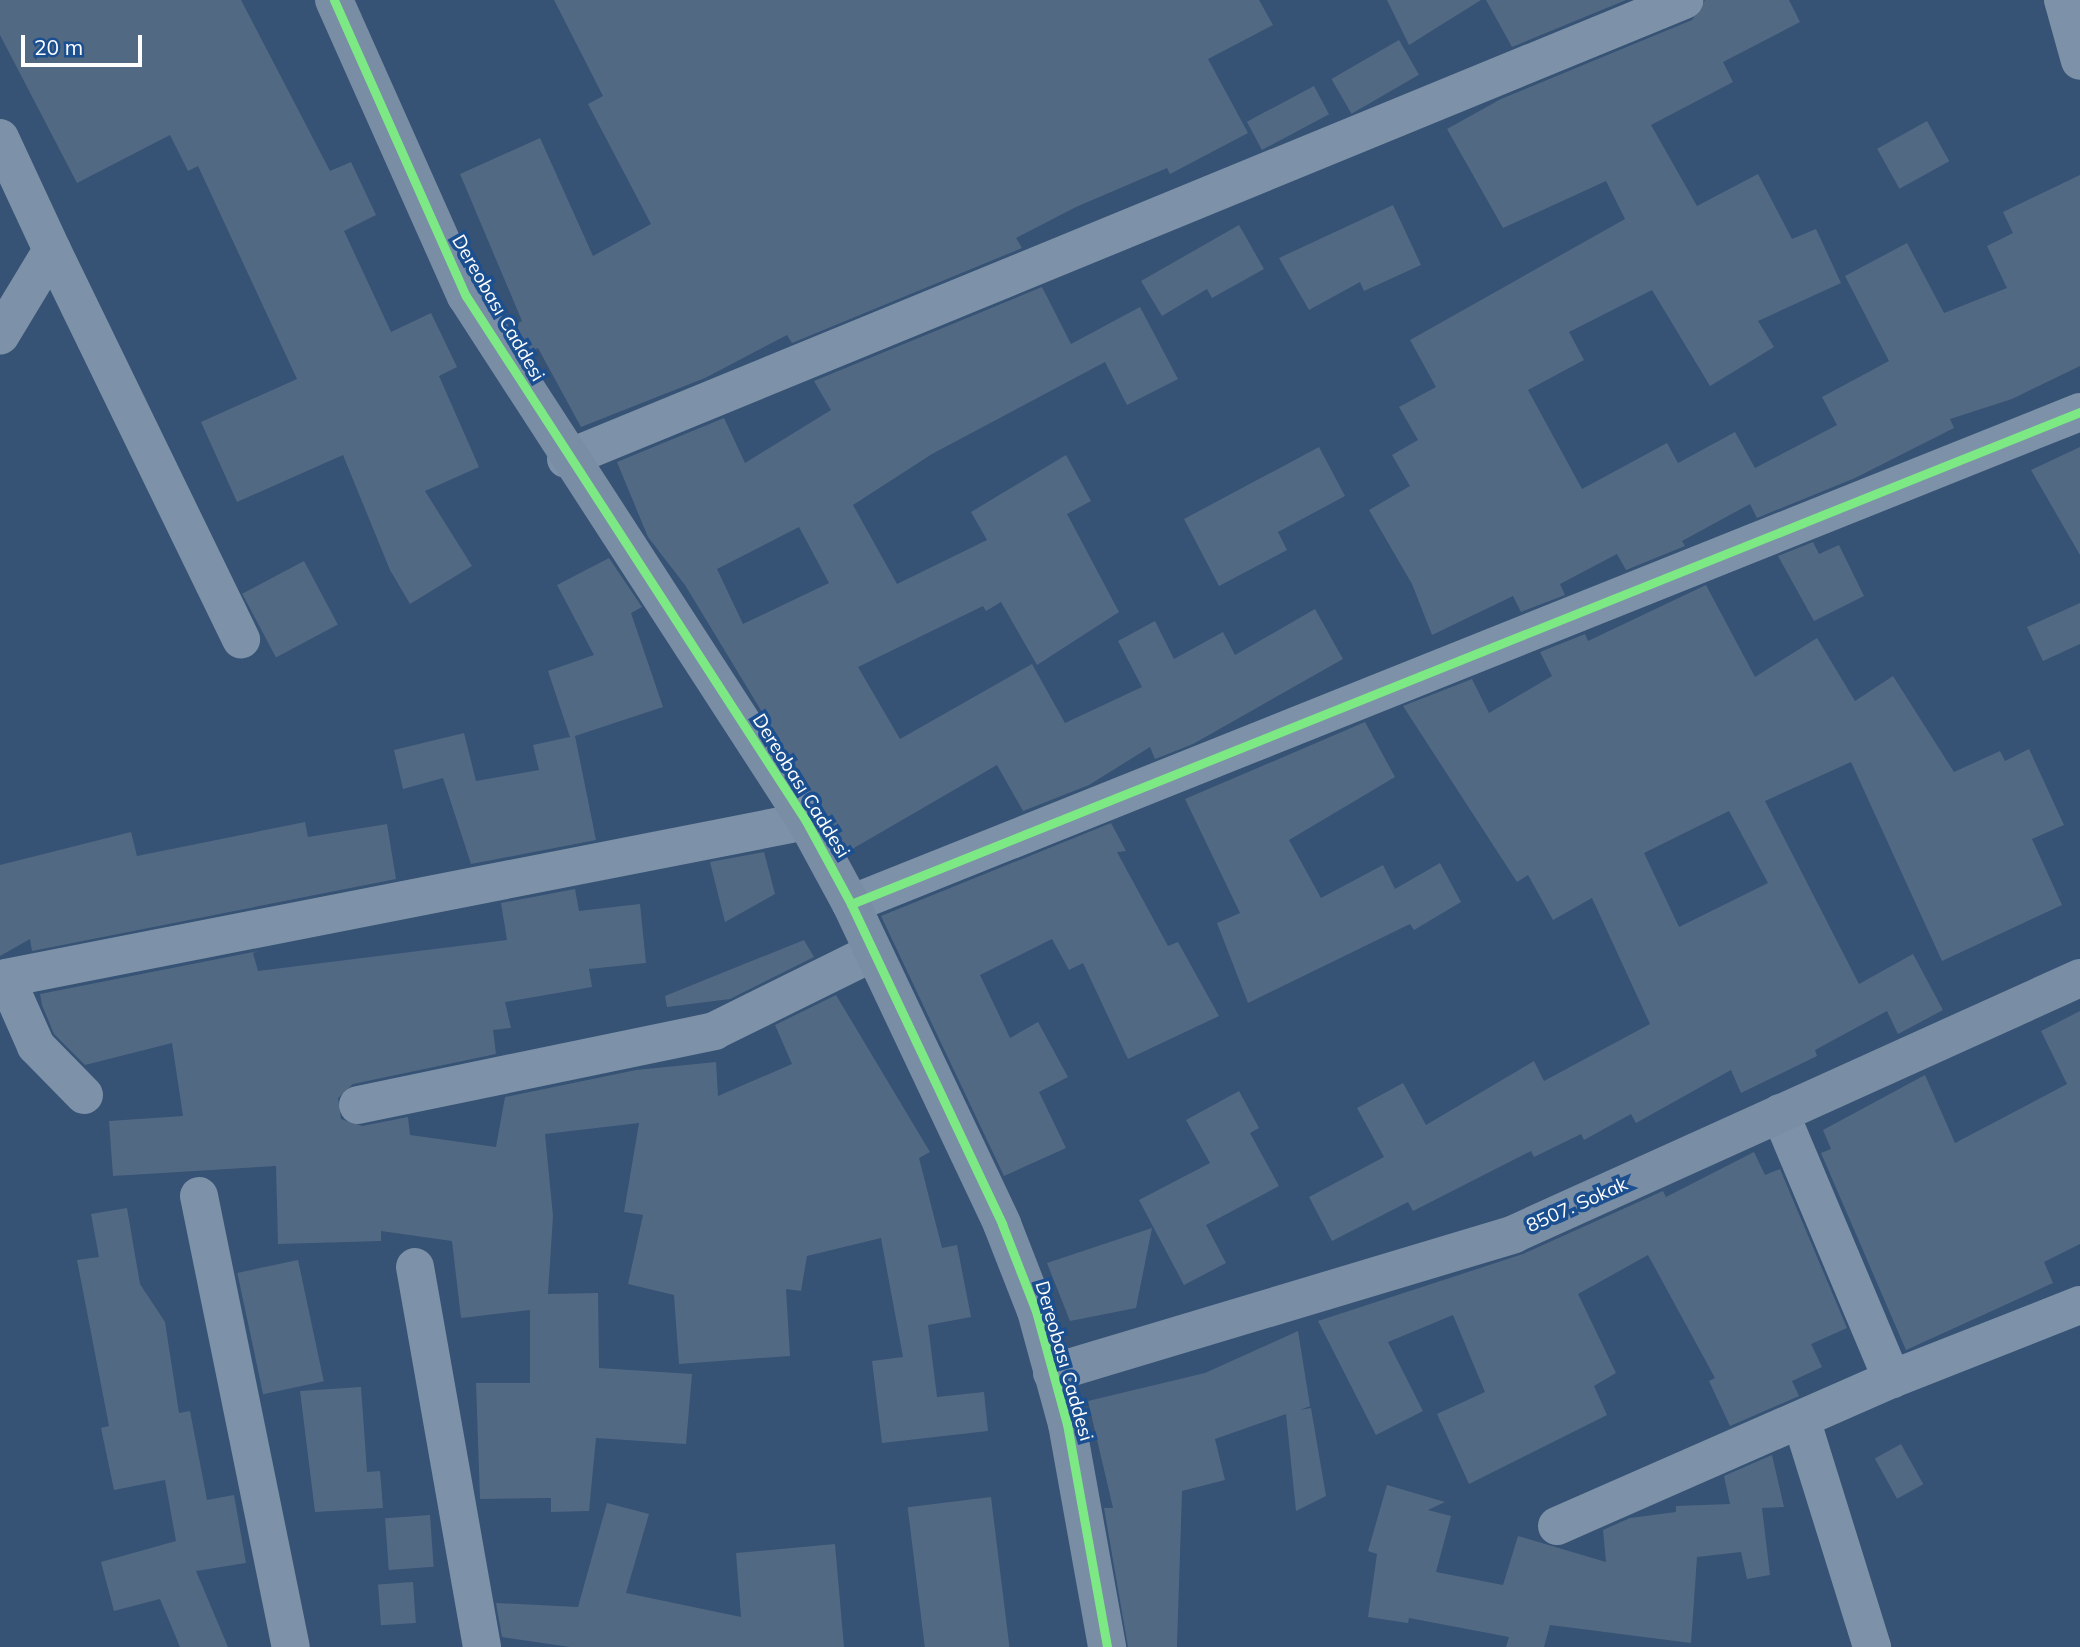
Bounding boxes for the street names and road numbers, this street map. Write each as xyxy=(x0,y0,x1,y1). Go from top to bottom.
street label: Dereobası Caddesi xyxy=(447,231,549,385)
street label: Dereobası Caddesi xyxy=(748,710,854,862)
street label: 8507. Sokak xyxy=(1523,1173,1631,1237)
street label: Dereobası Caddesi xyxy=(1030,1278,1098,1444)

